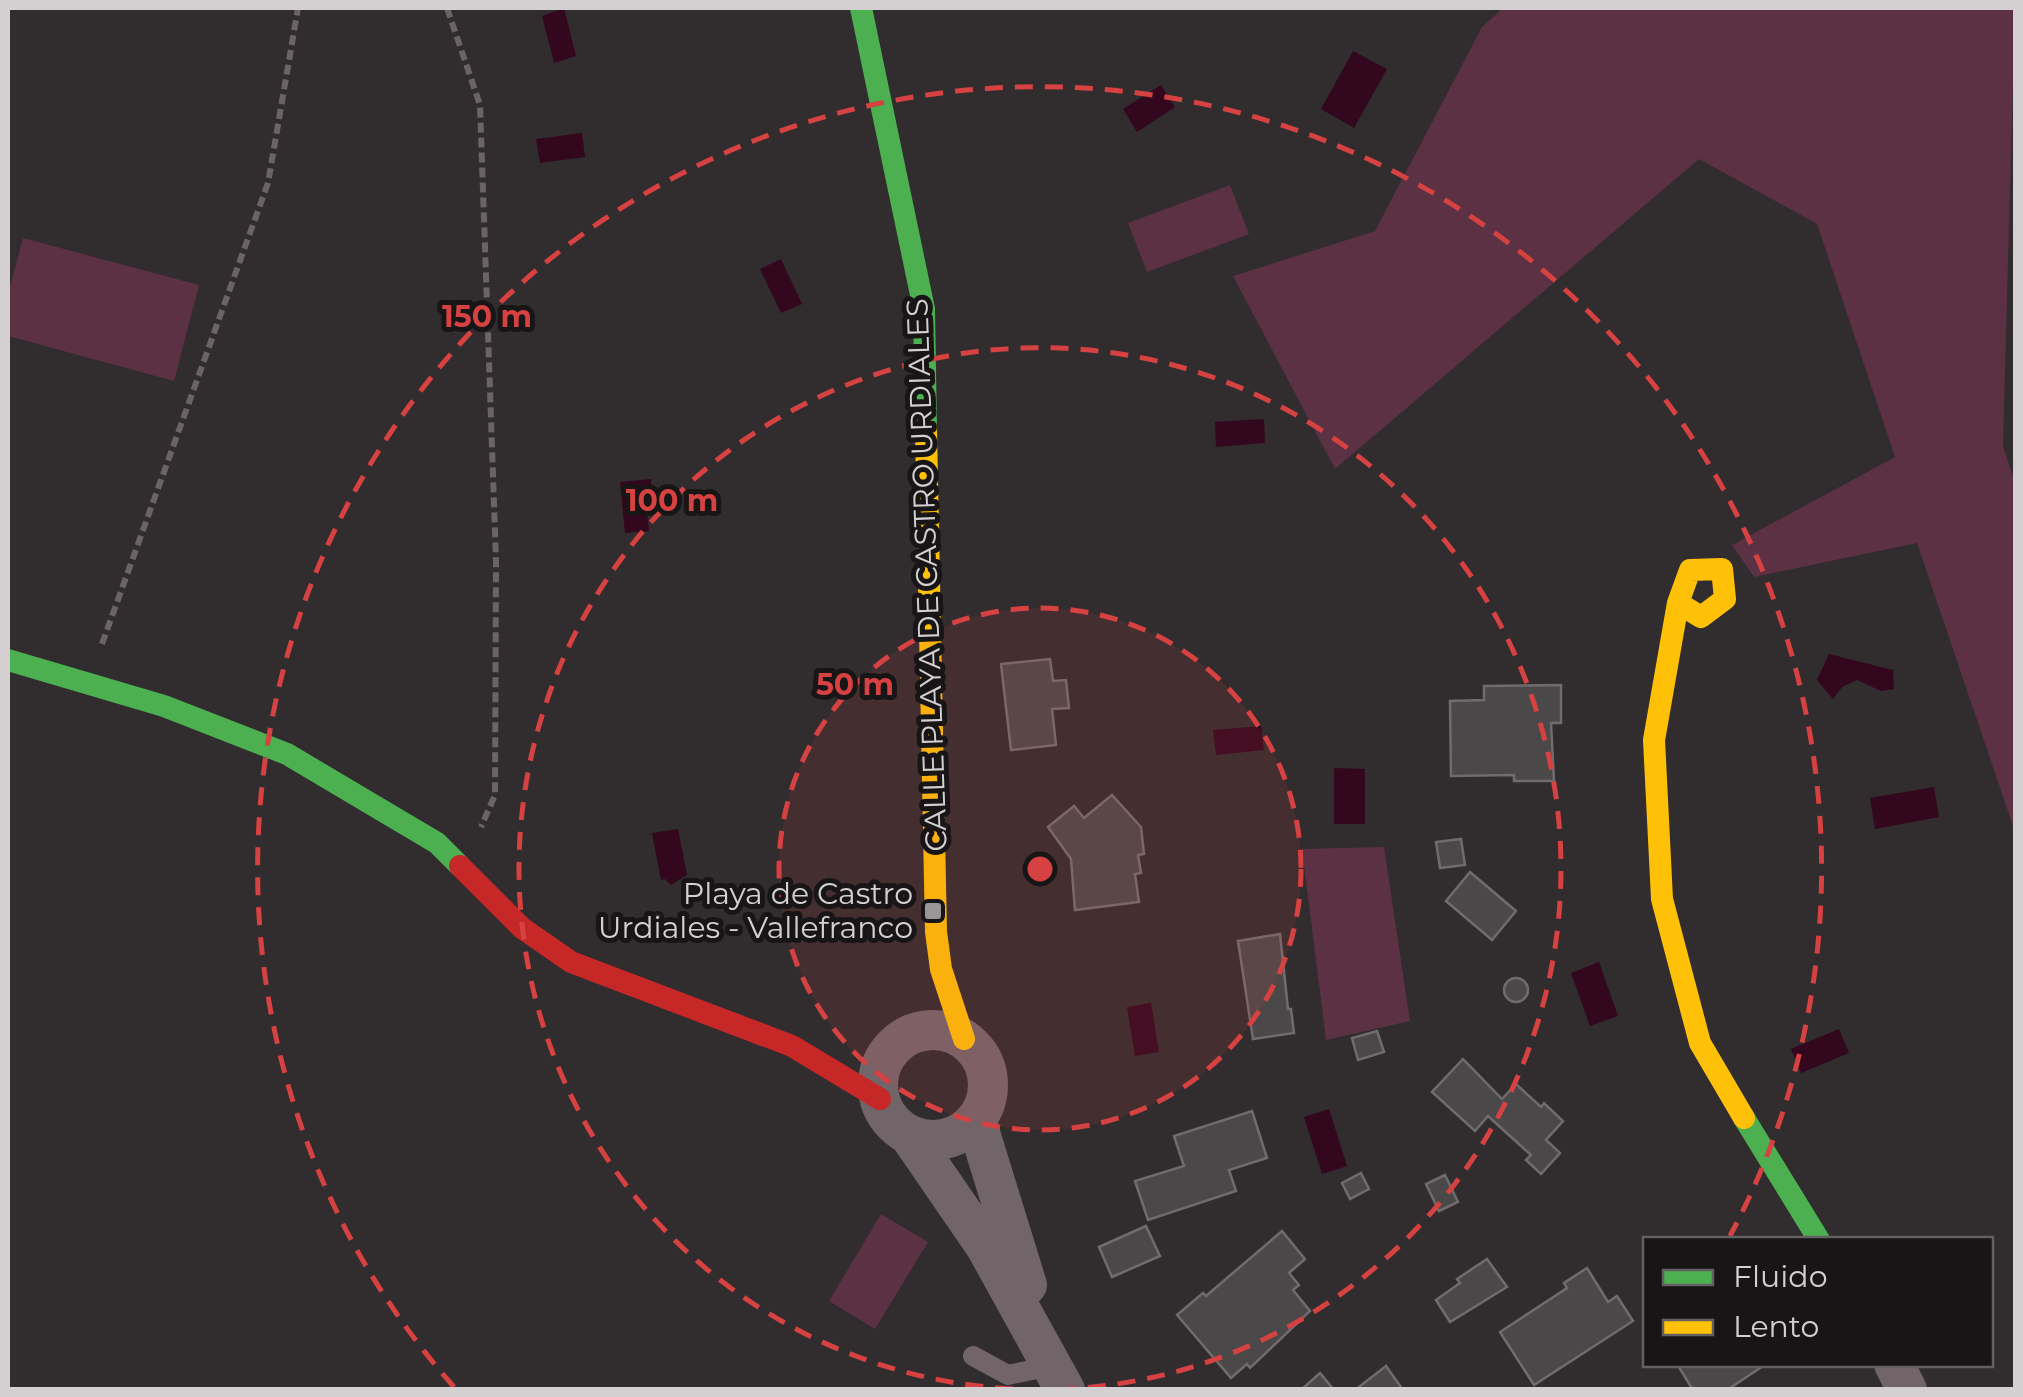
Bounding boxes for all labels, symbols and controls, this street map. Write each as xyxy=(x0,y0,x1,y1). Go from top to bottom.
text: 150 m xyxy=(442,298,532,335)
street label: CALLE PLAYA DE CASTRO URDIALES xyxy=(898,298,955,852)
text: 100 m xyxy=(626,482,718,519)
text: 50 m xyxy=(816,666,894,703)
centre of rings xyxy=(1022,851,1058,887)
place label: Playa de Castro Urdiales - Vallefranco xyxy=(598,875,913,946)
marker: Playa de Castro Urdiales - Vallefranco xyxy=(922,900,944,922)
legend xyxy=(1643,1237,1993,1367)
text: Fluido xyxy=(1733,1258,1827,1295)
text: Lento xyxy=(1733,1308,1819,1345)

